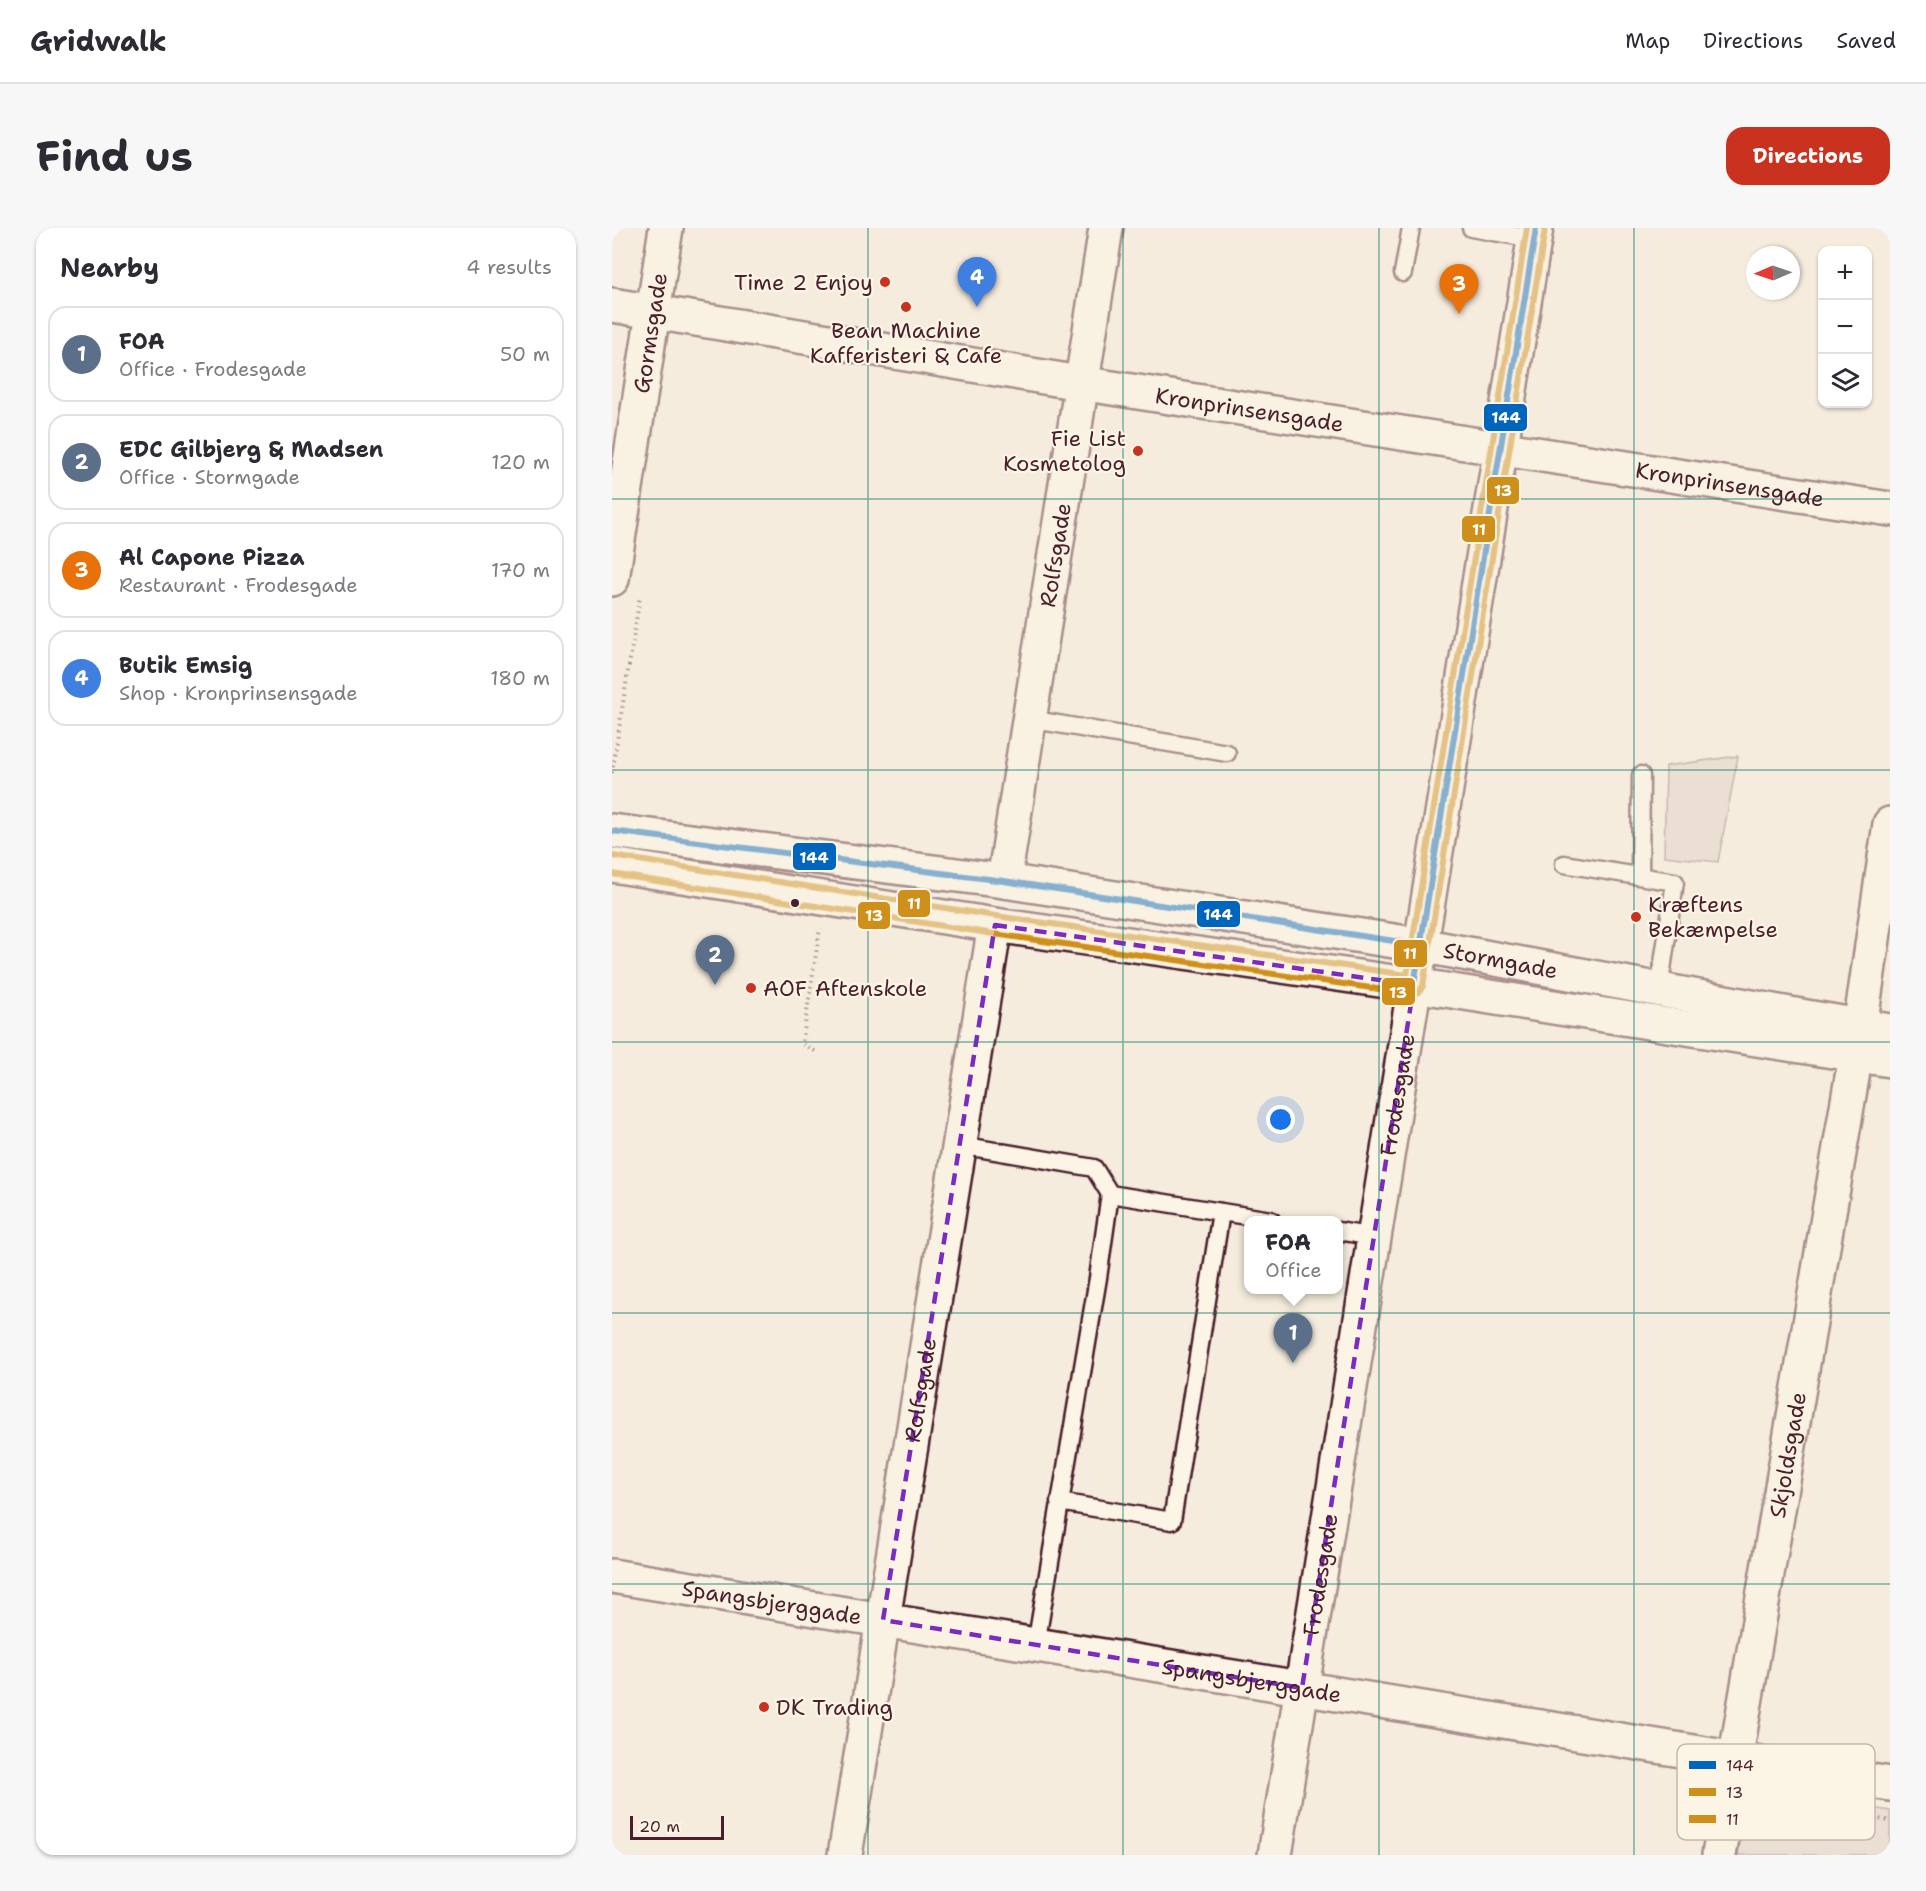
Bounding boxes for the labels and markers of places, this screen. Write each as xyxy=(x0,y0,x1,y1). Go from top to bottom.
pin: 4 xyxy=(958,257,997,307)
pin: 3 xyxy=(1440,264,1478,314)
place label: Time 2 Enjoy xyxy=(734,268,873,297)
marker: Time 2 Enjoy xyxy=(878,275,892,289)
marker: Bean Machine Kafferisteri & Cafe xyxy=(899,300,913,314)
place label: Bean Machine Kafferisteri & Cafe xyxy=(810,316,1002,370)
place label: Fie List Kosmetolog xyxy=(1003,424,1126,478)
marker: Fie List Kosmetolog xyxy=(1131,444,1145,458)
place label: Kræftens Bekæmpelse xyxy=(1648,890,1778,944)
unlabelled marker xyxy=(789,897,801,909)
marker: Kræftens Bekæmpelse xyxy=(1629,910,1643,924)
pin: 2 xyxy=(696,936,734,985)
place label: AOF Aftenskole xyxy=(763,974,927,1003)
marker: AOF Aftenskole xyxy=(744,981,758,995)
pin: 1 xyxy=(1274,1314,1312,1363)
place label: DK Trading xyxy=(776,1693,893,1722)
marker: DK Trading xyxy=(757,1700,771,1714)

